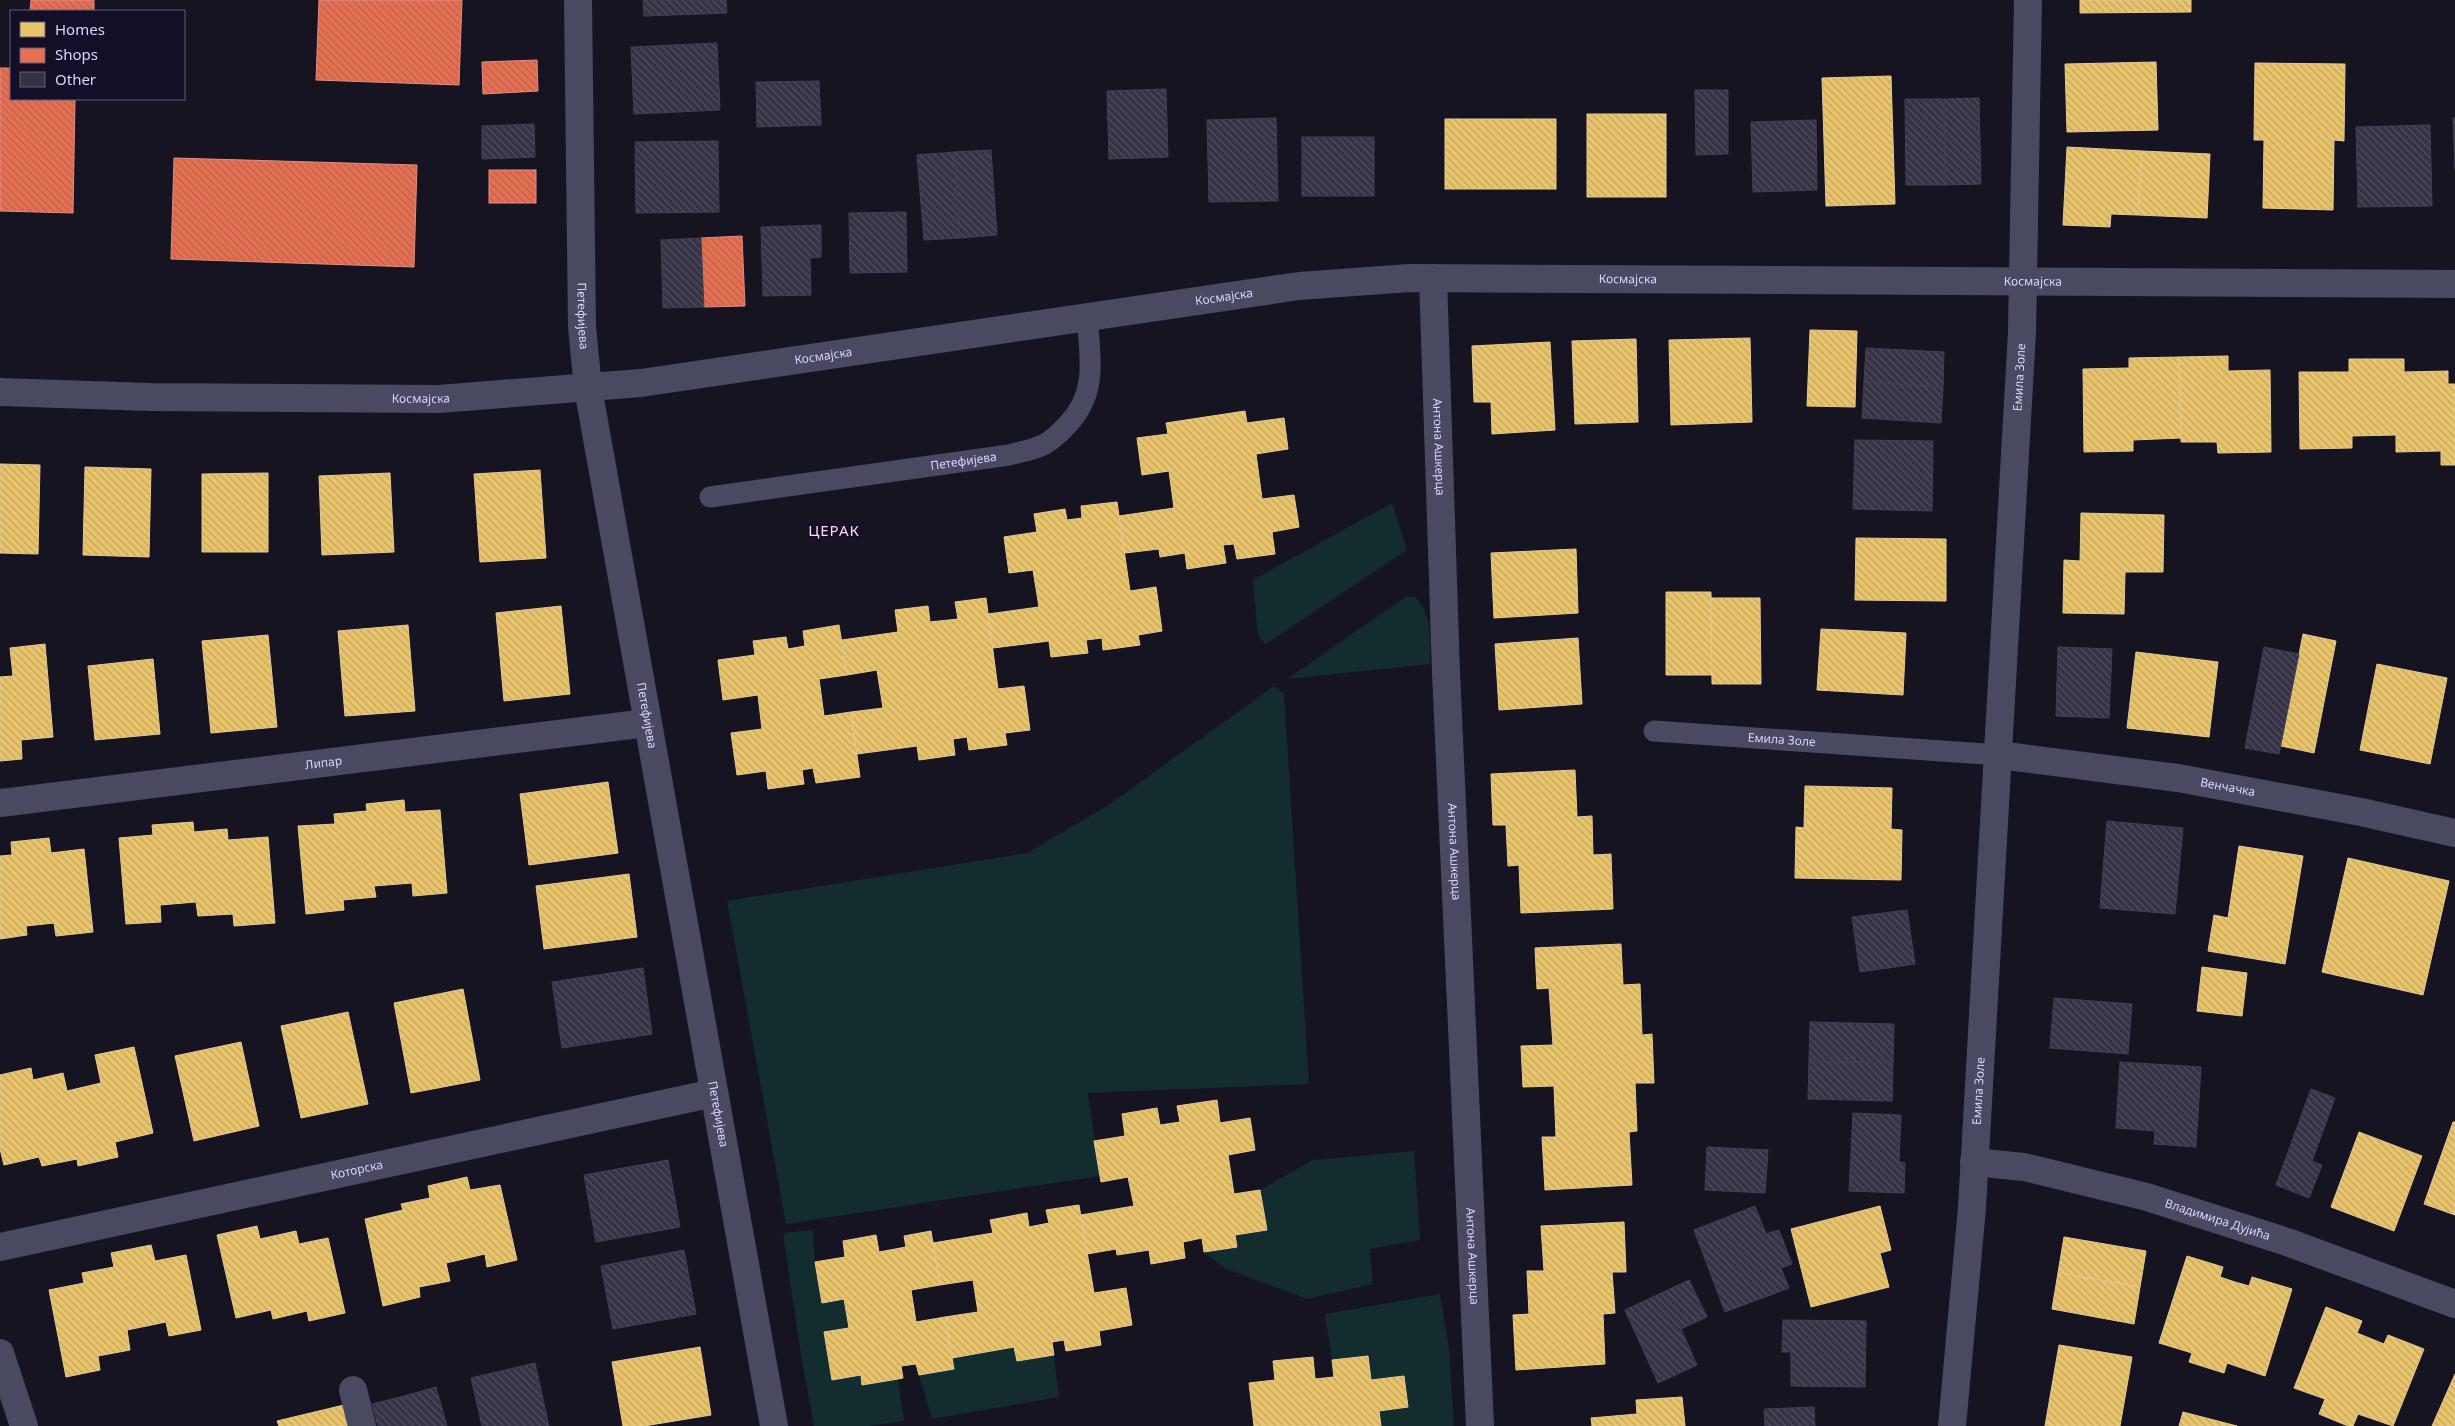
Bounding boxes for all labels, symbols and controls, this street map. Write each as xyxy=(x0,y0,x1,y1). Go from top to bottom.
legend xyxy=(10,10,185,100)
text: Homes xyxy=(55,19,105,39)
text: Shops xyxy=(55,44,98,64)
text: Other xyxy=(55,69,96,89)
street label: Космајска xyxy=(1599,270,1657,287)
street label: Космајска xyxy=(2004,272,2062,290)
street label: Петефијева xyxy=(573,282,593,350)
street label: Космајска xyxy=(1194,284,1254,309)
street label: Емила Золе xyxy=(2008,342,2029,412)
street label: Космајска xyxy=(793,343,853,368)
street label: Космајска xyxy=(392,389,451,407)
street label: Антона Ашкерца xyxy=(1429,398,1449,496)
street label: Петефијева xyxy=(929,448,998,474)
district label: ЦЕРАК xyxy=(808,520,860,540)
street label: Петефијева xyxy=(633,681,661,750)
street label: Емила Золе xyxy=(1747,729,1817,750)
street label: Липар xyxy=(304,752,343,773)
street label: Венчачка xyxy=(2199,773,2257,800)
street label: Антона Ашкерца xyxy=(1444,803,1465,901)
street label: Емила Золе xyxy=(1968,1056,1989,1125)
street label: Петефијева xyxy=(704,1080,733,1148)
street label: Которска xyxy=(329,1156,384,1183)
street label: Владимира Дујића xyxy=(2163,1194,2273,1244)
street label: Антона Ашкерца xyxy=(1462,1207,1484,1305)

